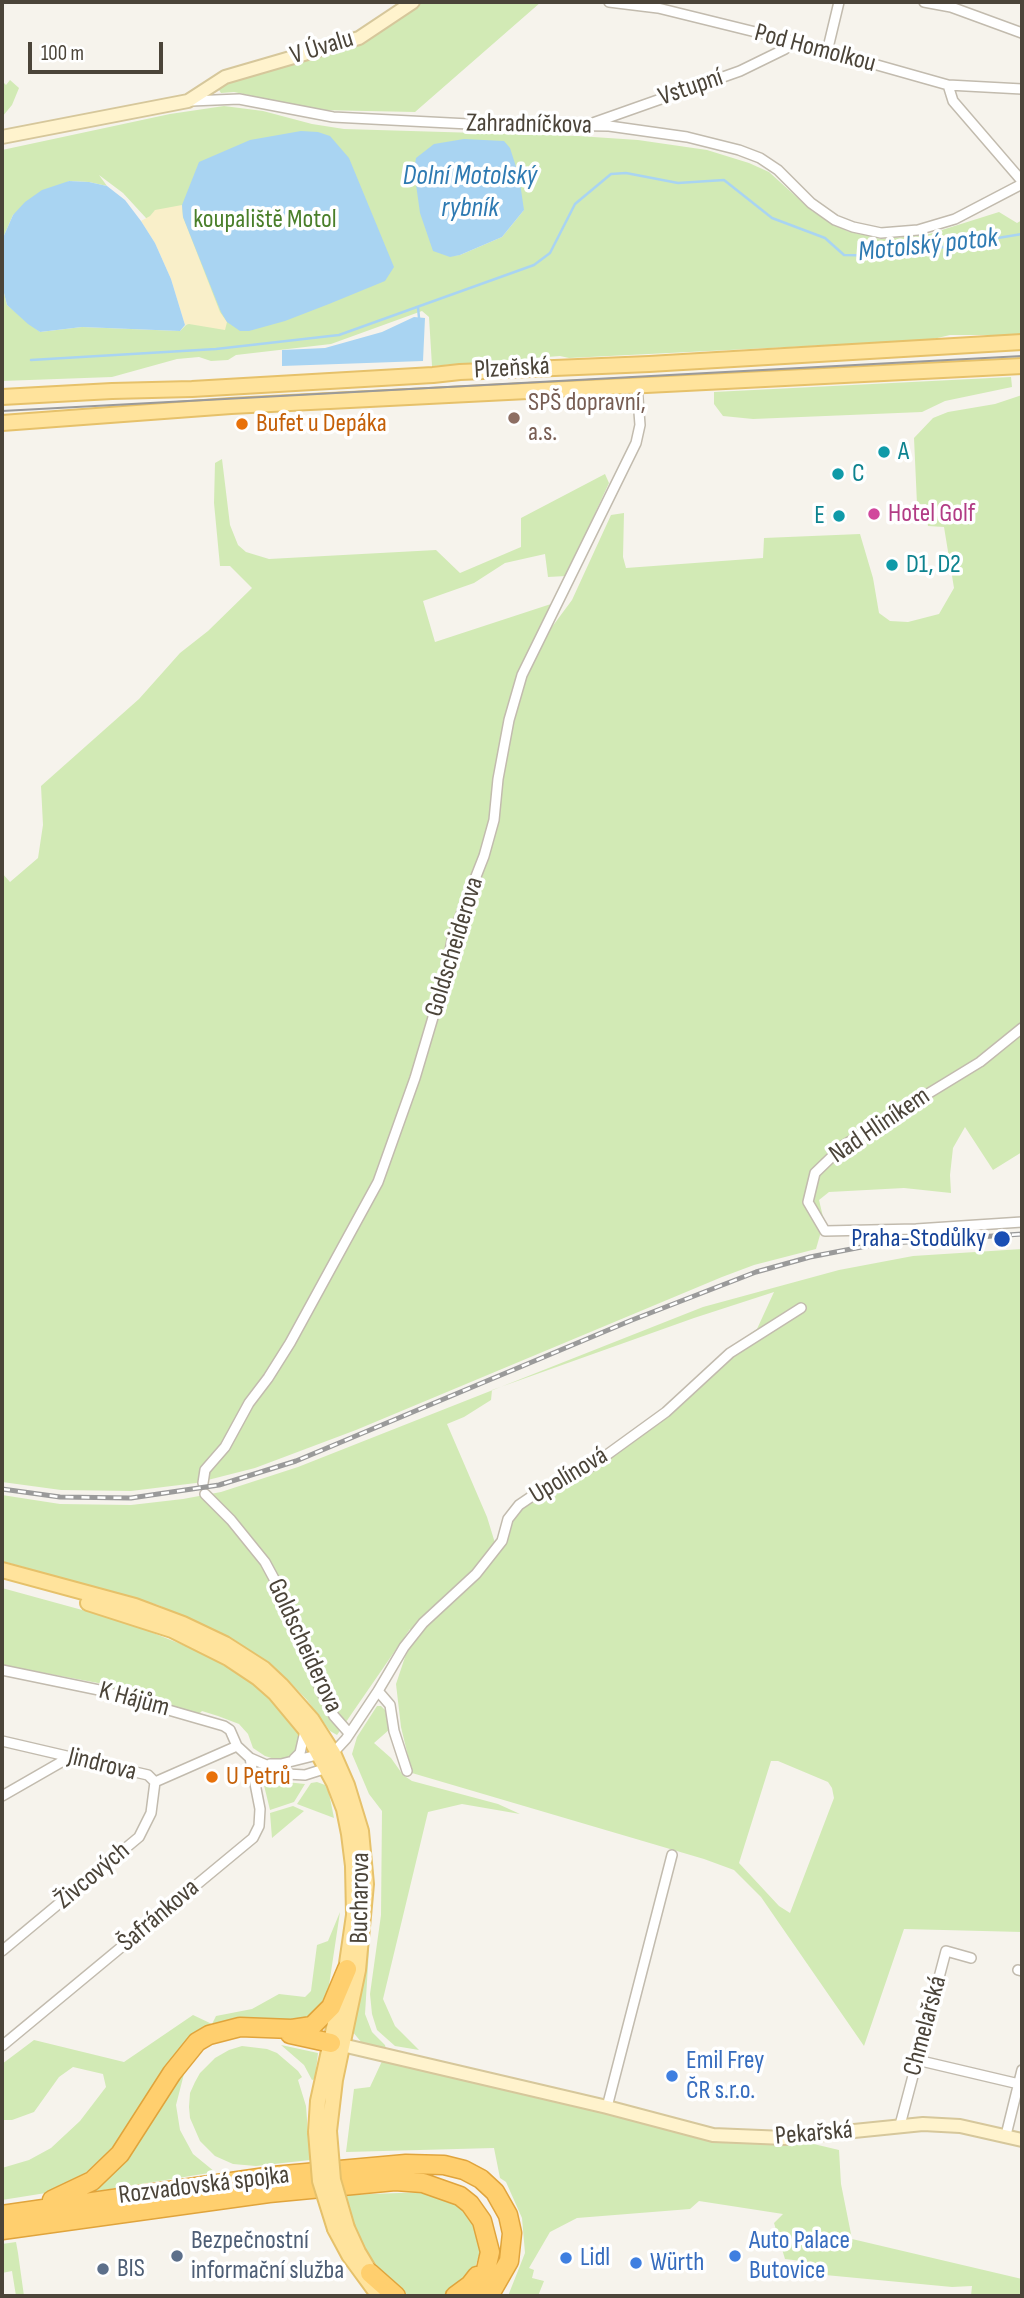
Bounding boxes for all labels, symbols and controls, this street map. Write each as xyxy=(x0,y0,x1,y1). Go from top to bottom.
street label: Pod Homolkou xyxy=(751,18,879,80)
street label: V Úvalu xyxy=(287,24,357,72)
scale bar xyxy=(32,28,166,72)
text: 100 m xyxy=(41,41,84,66)
street label: Vstupní xyxy=(655,62,727,114)
street label: Zahradníčkova xyxy=(466,108,592,142)
water label: Dolní Motolský rybník xyxy=(403,160,537,226)
park label: koupaliště Motol xyxy=(193,204,337,236)
water label: Motolský potok xyxy=(857,222,999,270)
street label: Plzeňská xyxy=(473,351,551,387)
place label: SPŠ dopravní, a.s. xyxy=(528,387,646,448)
place label: Bufet u Depáka xyxy=(256,408,387,440)
marker: SPŠ dopravní, a.s. xyxy=(506,410,522,426)
marker: Bufet u Depáka xyxy=(234,416,250,432)
place label: A xyxy=(898,436,909,468)
marker: A xyxy=(876,444,892,460)
place label: C xyxy=(852,458,865,490)
marker: C xyxy=(830,466,846,482)
place label: Hotel Golf xyxy=(888,498,975,530)
place label: E xyxy=(814,500,825,532)
marker: Hotel Golf xyxy=(866,506,882,522)
marker: E xyxy=(831,508,847,524)
place label: D1, D2 xyxy=(906,549,961,581)
marker: D1, D2 xyxy=(884,557,900,573)
street label: Goldscheiderova xyxy=(419,873,491,1021)
street label: Nad Hliníkem xyxy=(824,1081,936,1171)
place label: Praha-Stodůlky xyxy=(851,1223,986,1255)
marker: Praha-Stodůlky xyxy=(992,1229,1012,1249)
street label: Upolínová xyxy=(524,1441,614,1511)
street label: Goldscheiderova xyxy=(259,1574,349,1718)
street label: K Hájům xyxy=(95,1676,173,1724)
street label: Jindrova xyxy=(65,1741,139,1789)
place label: U Petrů xyxy=(226,1761,291,1793)
marker: U Petrů xyxy=(204,1769,220,1785)
street label: Živcových xyxy=(49,1836,137,1916)
street label: Bucharova xyxy=(345,1852,377,1944)
street label: Šafránkova xyxy=(112,1873,206,1959)
street label: Chmelařská xyxy=(898,1973,954,2079)
place label: Emil Frey ČR s.r.o. xyxy=(686,2045,764,2106)
marker: Emil Frey ČR s.r.o. xyxy=(664,2068,680,2084)
street label: Pekařská xyxy=(774,2115,854,2153)
street label: Rozvadovská spojka xyxy=(117,2160,291,2212)
place label: Bezpečnostní informační služba xyxy=(191,2225,344,2286)
place label: Auto Palace Butovice xyxy=(749,2225,850,2286)
place label: Lidl xyxy=(580,2242,610,2274)
place label: Würth xyxy=(650,2247,704,2279)
marker: Bezpečnostní informační služba xyxy=(169,2248,185,2264)
marker: Auto Palace Butovice xyxy=(727,2248,743,2264)
marker: Lidl xyxy=(558,2250,574,2266)
place label: BIS xyxy=(117,2253,145,2285)
marker: Würth xyxy=(628,2255,644,2271)
marker: BIS xyxy=(95,2261,111,2277)

